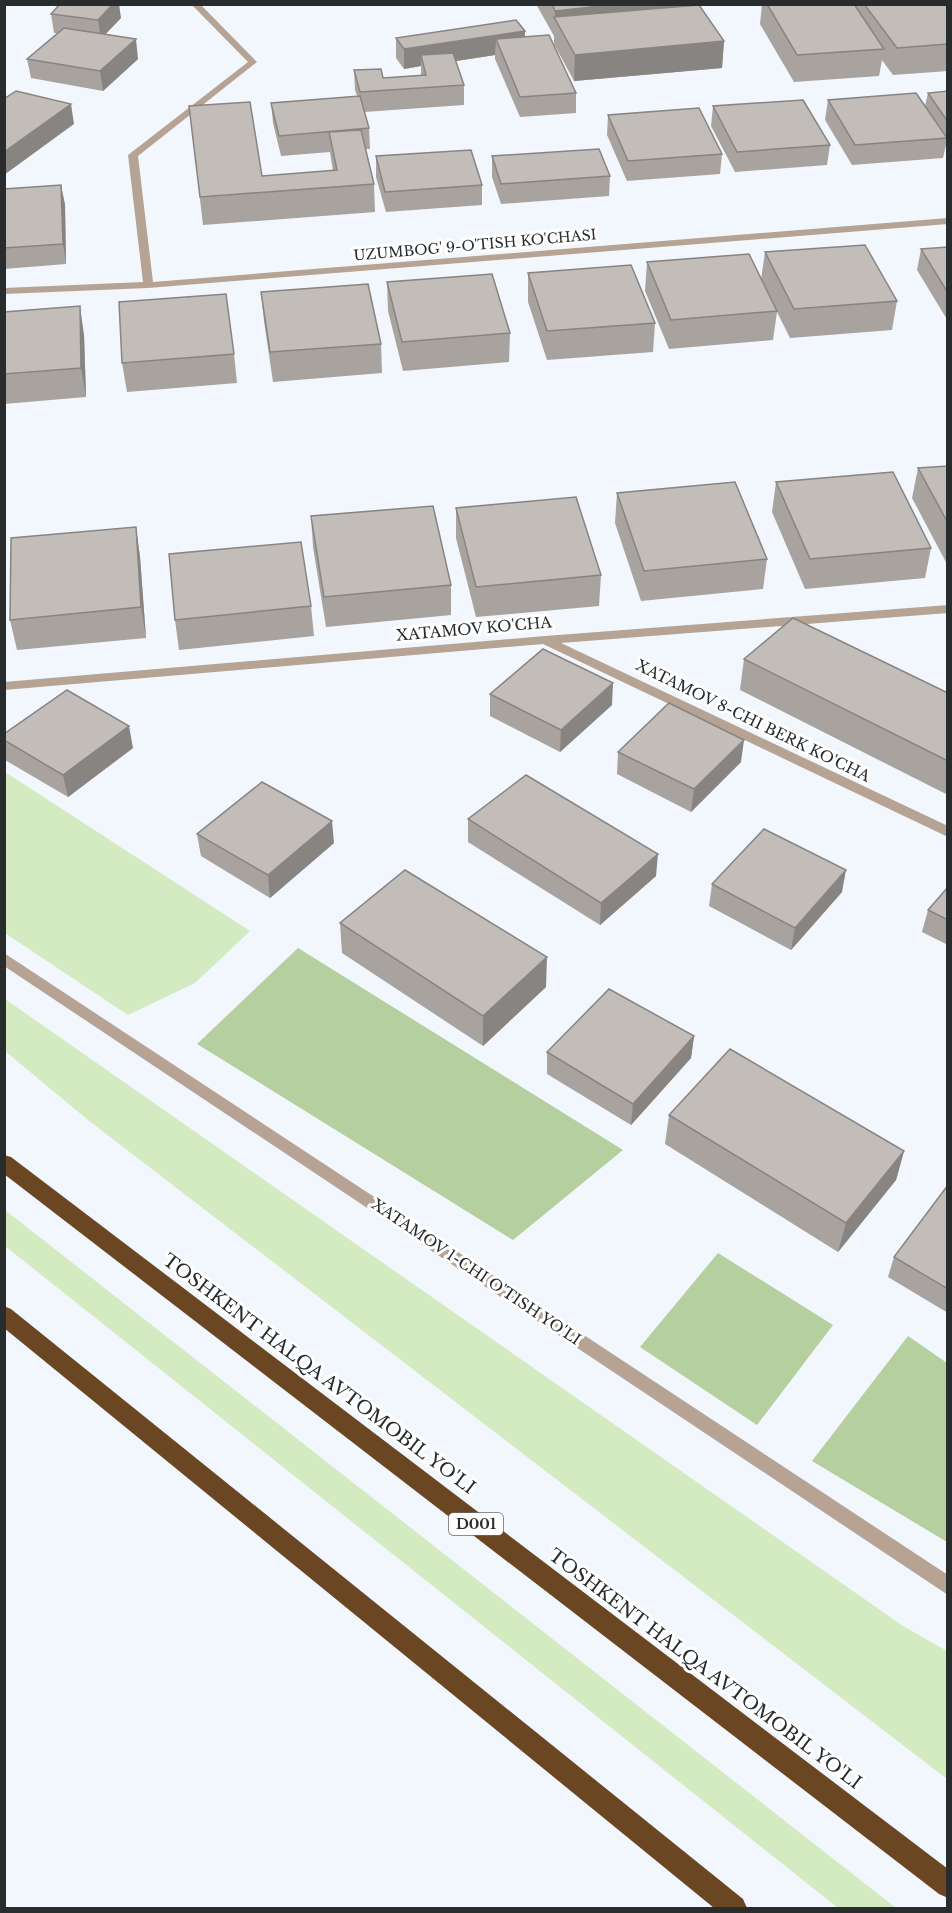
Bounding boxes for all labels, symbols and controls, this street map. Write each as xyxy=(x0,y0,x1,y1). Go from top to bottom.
street label: UZUMBOG' 9-O'TISH KO'CHASI xyxy=(353,225,597,265)
street label: XATAMOV KO'CHA xyxy=(395,612,553,645)
street label: XATAMOV 8-CHI BERK KO'CHA xyxy=(633,655,874,786)
street label: XATAMOV 1-CHI O'TISH YO'LI xyxy=(368,1194,585,1349)
street label: TOSHKENT HALQA AVTOMOBIL YO'LI xyxy=(158,1249,480,1499)
road number: D001 xyxy=(449,1513,503,1535)
street label: TOSHKENT HALQA AVTOMOBIL YO'LI xyxy=(544,1544,866,1794)

